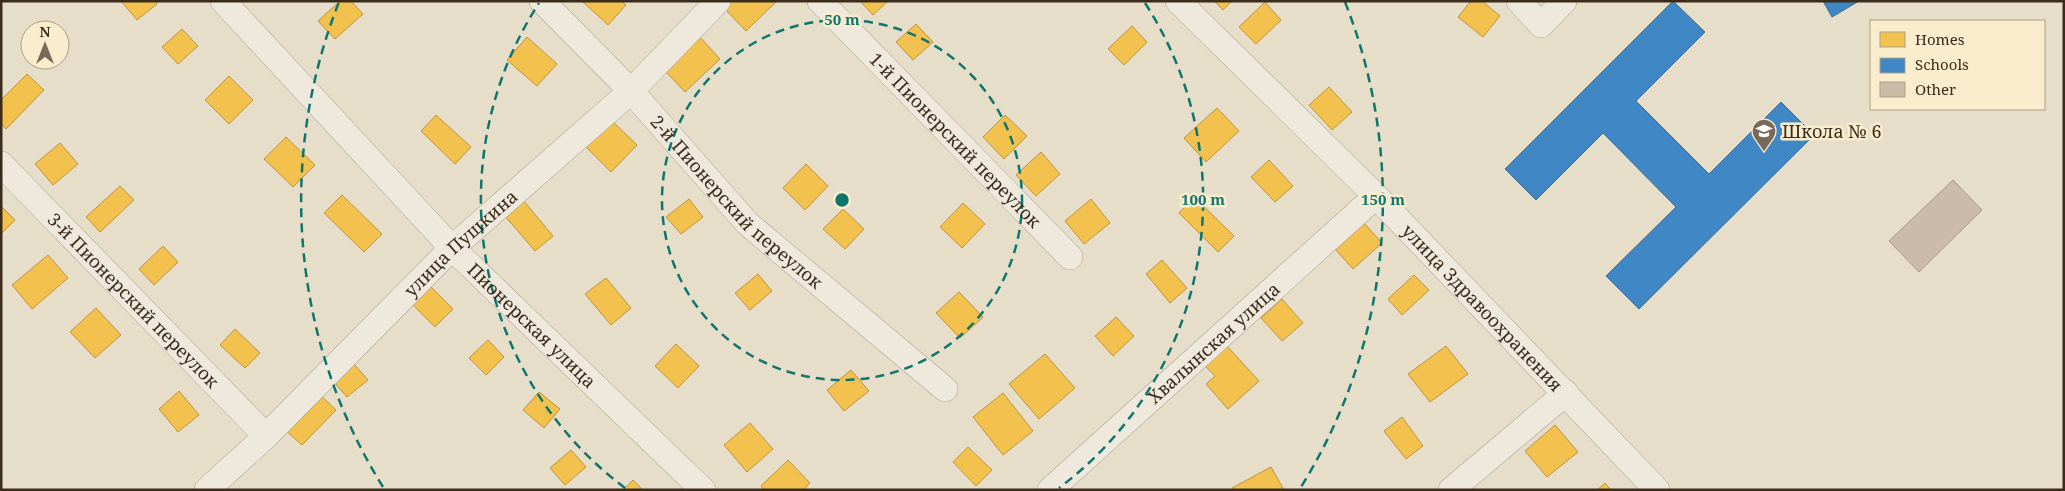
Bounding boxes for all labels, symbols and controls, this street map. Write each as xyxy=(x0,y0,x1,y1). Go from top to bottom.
text: 50 m xyxy=(824,9,860,29)
north arrow xyxy=(20,20,70,70)
legend xyxy=(1870,20,2045,110)
text: N xyxy=(39,22,51,41)
text: Homes xyxy=(1915,29,1965,49)
street label: 1-й Пионерский переулок xyxy=(865,47,1047,233)
text: Schools xyxy=(1915,54,1969,74)
text: Other xyxy=(1915,79,1956,99)
street label: 2-й Пионерский переулок xyxy=(645,110,828,294)
school or university icon: Школа № 6 xyxy=(1751,118,1777,152)
place label: Школа № 6 xyxy=(1782,119,1882,143)
street label: улица Пушкина xyxy=(399,184,522,302)
text: 100 m xyxy=(1181,189,1225,209)
text: 150 m xyxy=(1361,189,1405,209)
centre of rings xyxy=(833,191,851,209)
street label: 3-й Пионерский переулок xyxy=(43,207,225,393)
street label: улица Здравоохранения xyxy=(1397,219,1568,396)
street label: Пионерская улица xyxy=(462,257,602,393)
street label: Хвалынская улица xyxy=(1142,277,1285,409)

